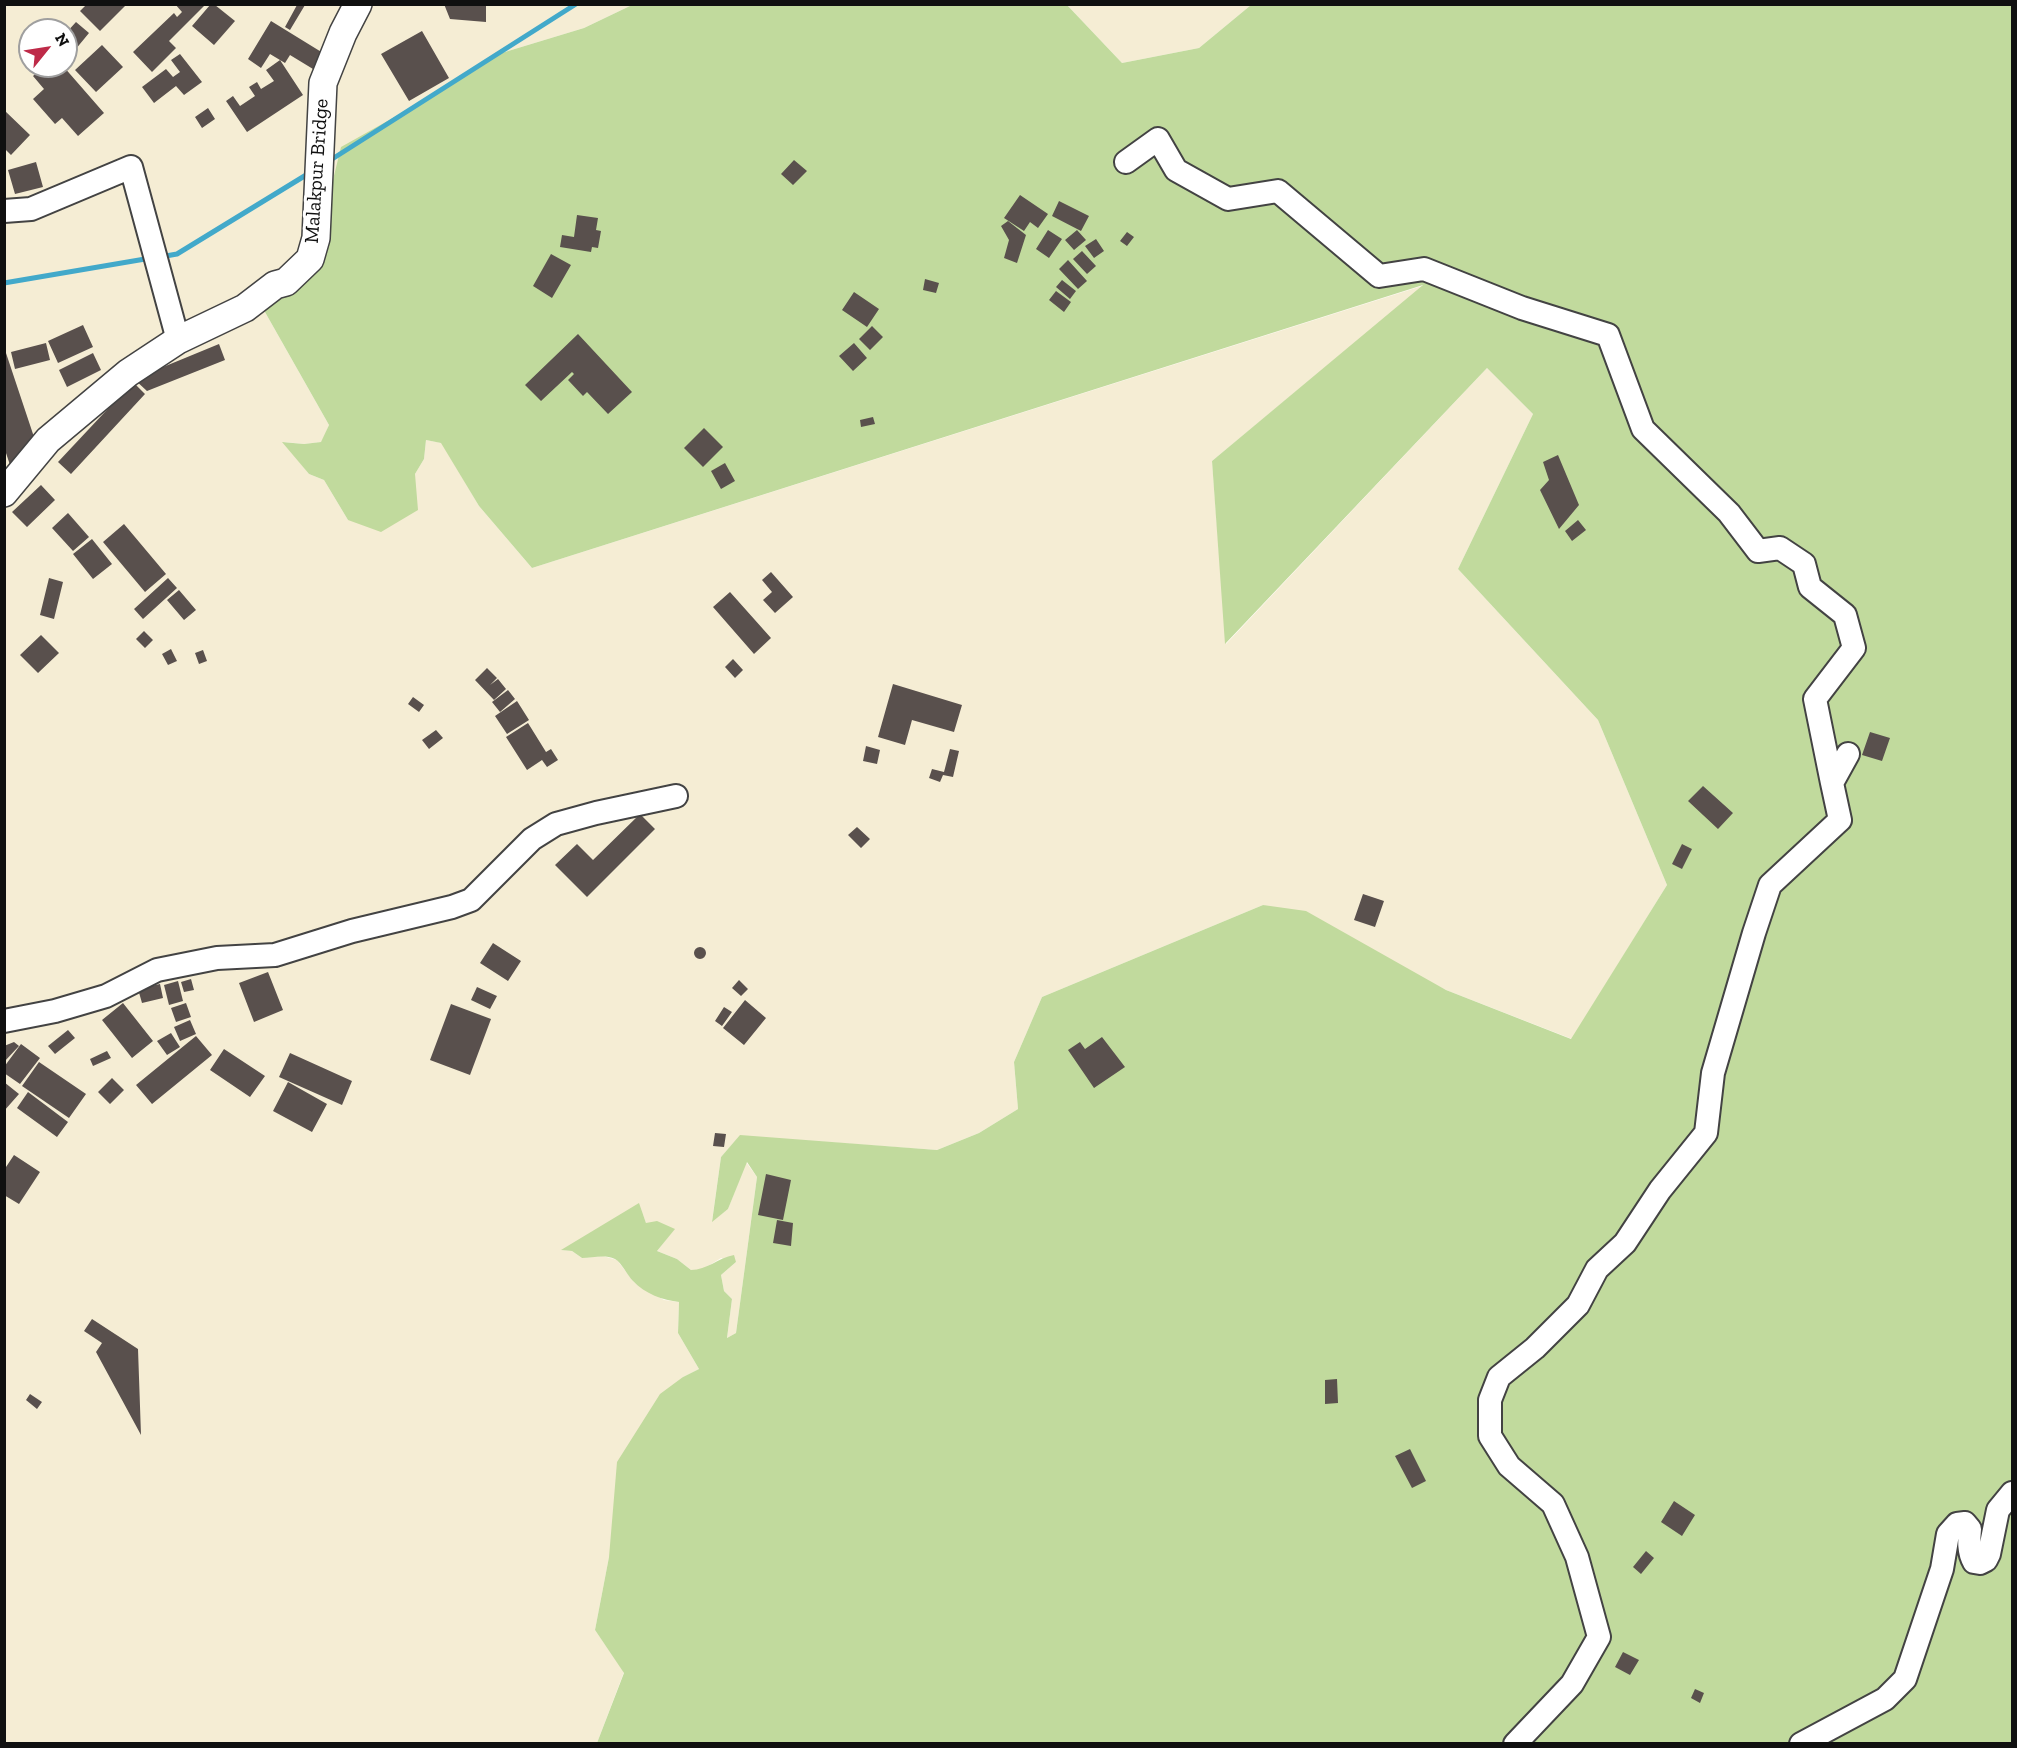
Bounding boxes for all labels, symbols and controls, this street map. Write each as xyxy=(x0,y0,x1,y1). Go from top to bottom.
north arrow xyxy=(18,18,78,78)
text: N xyxy=(51,30,74,50)
street label: Malakpur Bridge xyxy=(300,98,334,244)

